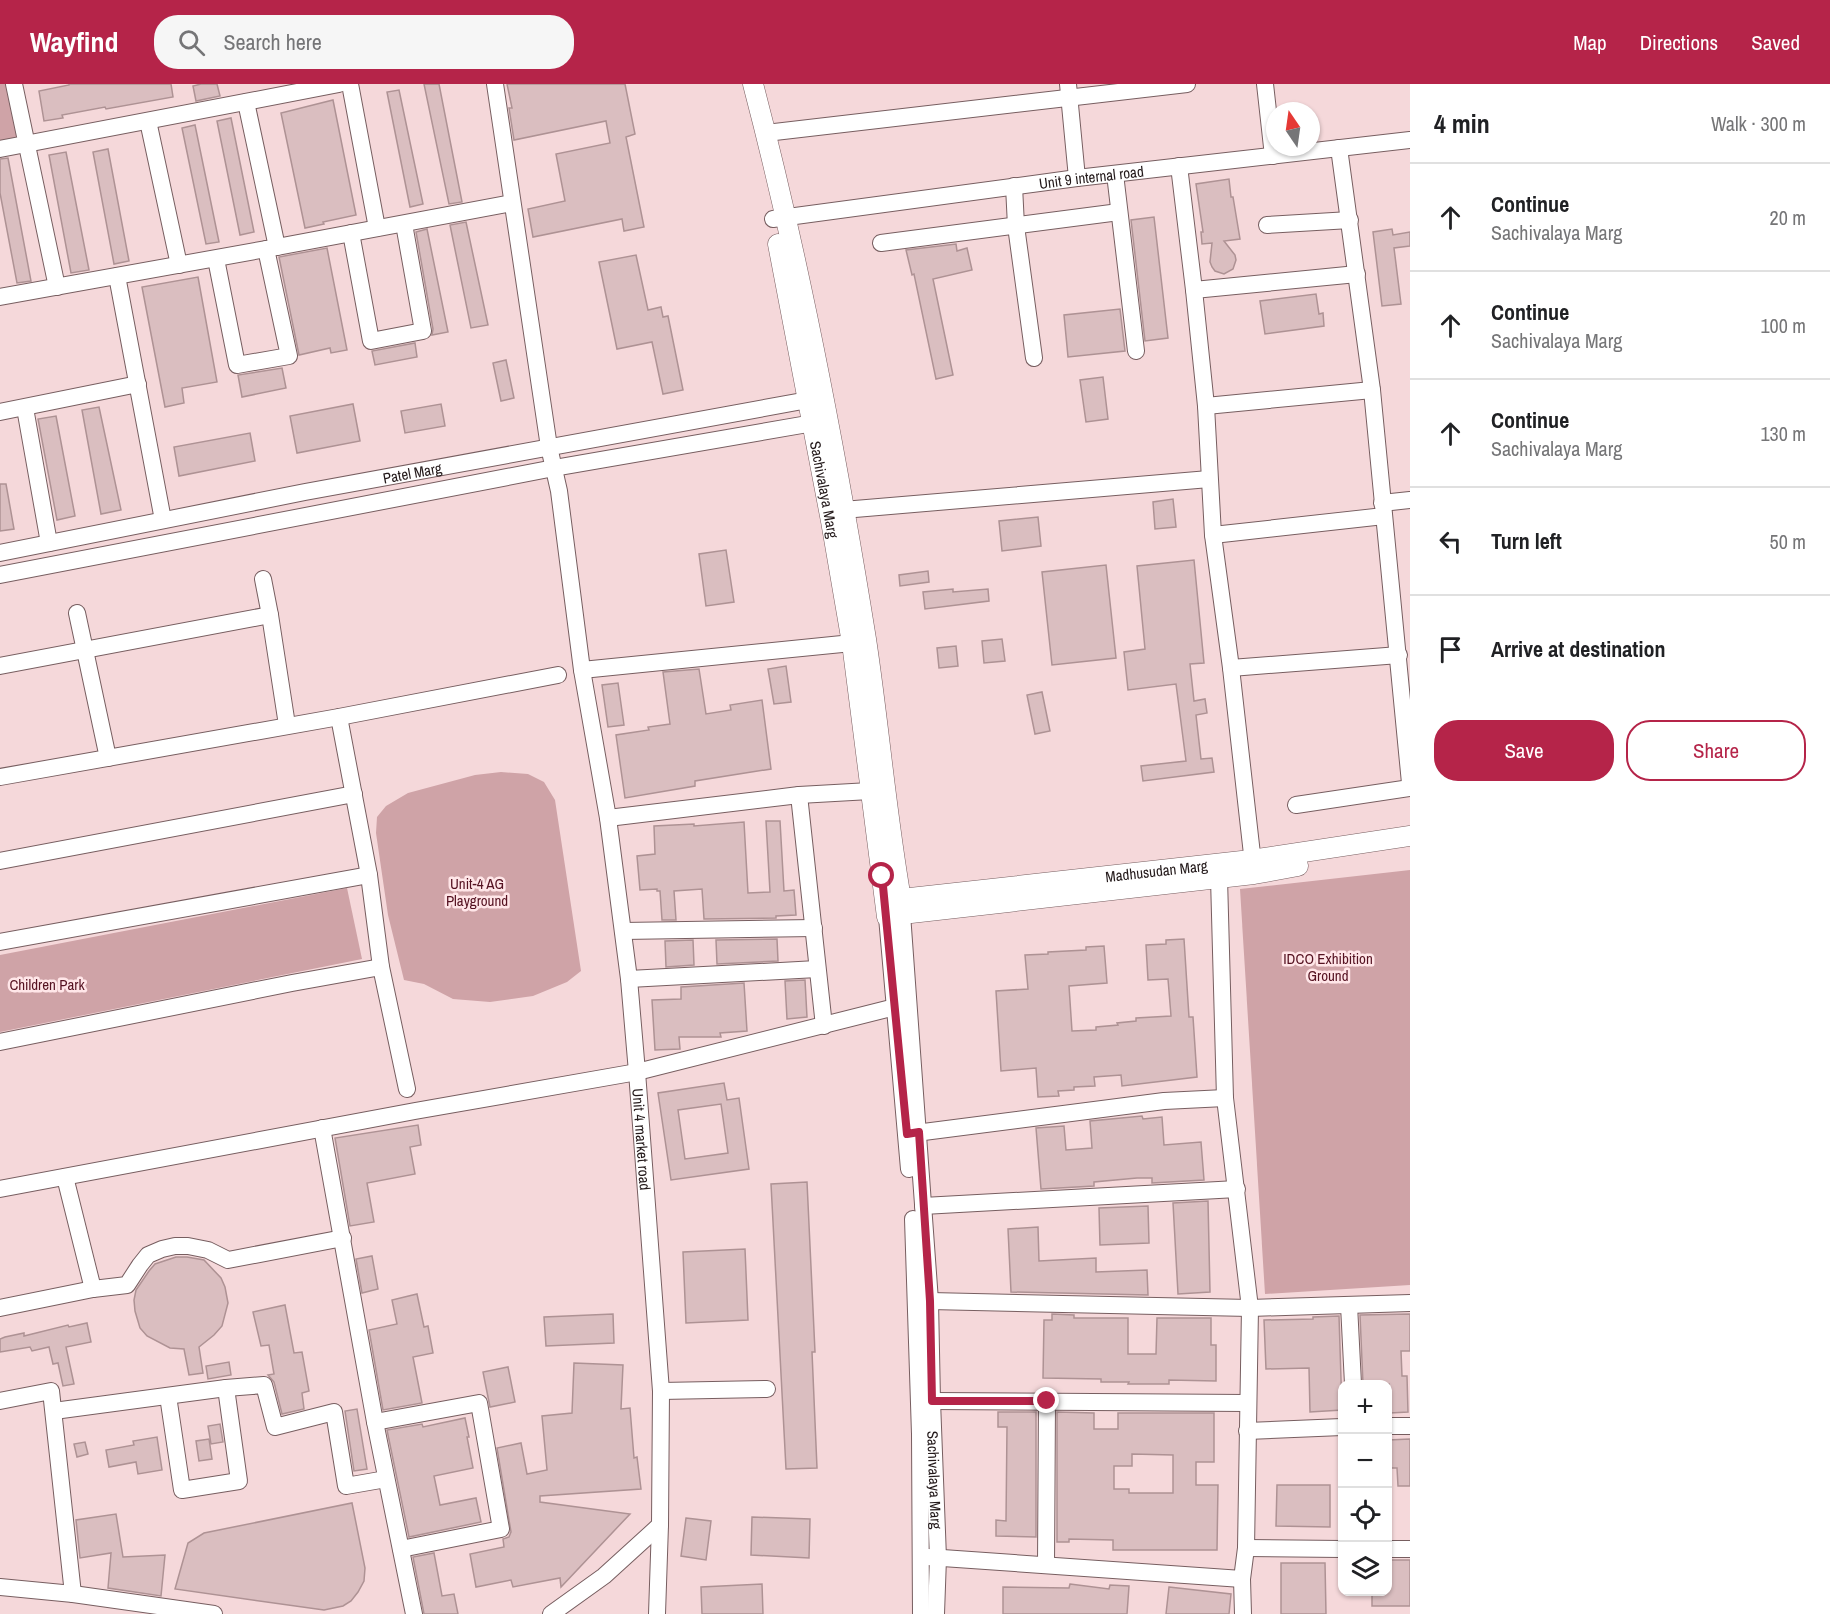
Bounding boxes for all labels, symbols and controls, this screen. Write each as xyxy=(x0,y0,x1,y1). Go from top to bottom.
search box xyxy=(154,15,574,69)
text: Wayfind xyxy=(30,23,118,61)
icon: search xyxy=(175,26,208,59)
text: Search here xyxy=(223,27,322,57)
text: Map xyxy=(1573,28,1607,57)
text: Directions xyxy=(1640,28,1718,57)
text: Saved xyxy=(1751,28,1800,57)
north arrow xyxy=(1266,102,1320,156)
text: 4 min xyxy=(1434,106,1490,141)
text: Walk · 300 m xyxy=(1711,110,1806,137)
street label: Unit 9 internal road xyxy=(1037,160,1145,194)
text: Continue xyxy=(1491,189,1569,219)
icon: ahead xyxy=(1434,201,1467,234)
text: 20 m xyxy=(1770,204,1806,231)
text: Sachivalaya Marg xyxy=(1491,219,1622,246)
text: Continue xyxy=(1491,297,1569,327)
icon: ahead xyxy=(1434,309,1467,342)
text: 100 m xyxy=(1760,312,1806,339)
text: Sachivalaya Marg xyxy=(1491,327,1622,354)
text: Continue xyxy=(1491,405,1569,435)
icon: ahead xyxy=(1434,417,1467,450)
text: 130 m xyxy=(1760,420,1806,447)
text: Sachivalaya Marg xyxy=(1491,435,1622,462)
street label: Sachivalaya Marg xyxy=(805,439,844,540)
street label: Patel Marg xyxy=(381,457,444,488)
icon: left xyxy=(1434,525,1467,558)
text: Turn left xyxy=(1491,526,1562,556)
text: 50 m xyxy=(1770,528,1806,555)
icon: arrive xyxy=(1434,633,1467,666)
text: Arrive at destination xyxy=(1491,634,1665,664)
button: Save xyxy=(1434,720,1614,781)
button: Share xyxy=(1626,720,1806,781)
street label: Madhusudan Marg xyxy=(1104,854,1209,887)
route start xyxy=(868,862,894,888)
park label: Unit-4 AG Playground xyxy=(446,873,508,911)
park label: IDCO Exhibition Ground xyxy=(1283,948,1373,986)
park label: Children Park xyxy=(9,974,85,995)
street label: Unit 4 market road xyxy=(628,1088,656,1191)
map controls xyxy=(1338,1380,1392,1596)
button: + xyxy=(1338,1380,1392,1434)
route end xyxy=(1033,1387,1059,1413)
street label: Sachivalaya Marg xyxy=(923,1430,947,1530)
button: − xyxy=(1338,1434,1392,1488)
button: locate xyxy=(1338,1488,1392,1542)
button: layers xyxy=(1338,1542,1392,1596)

